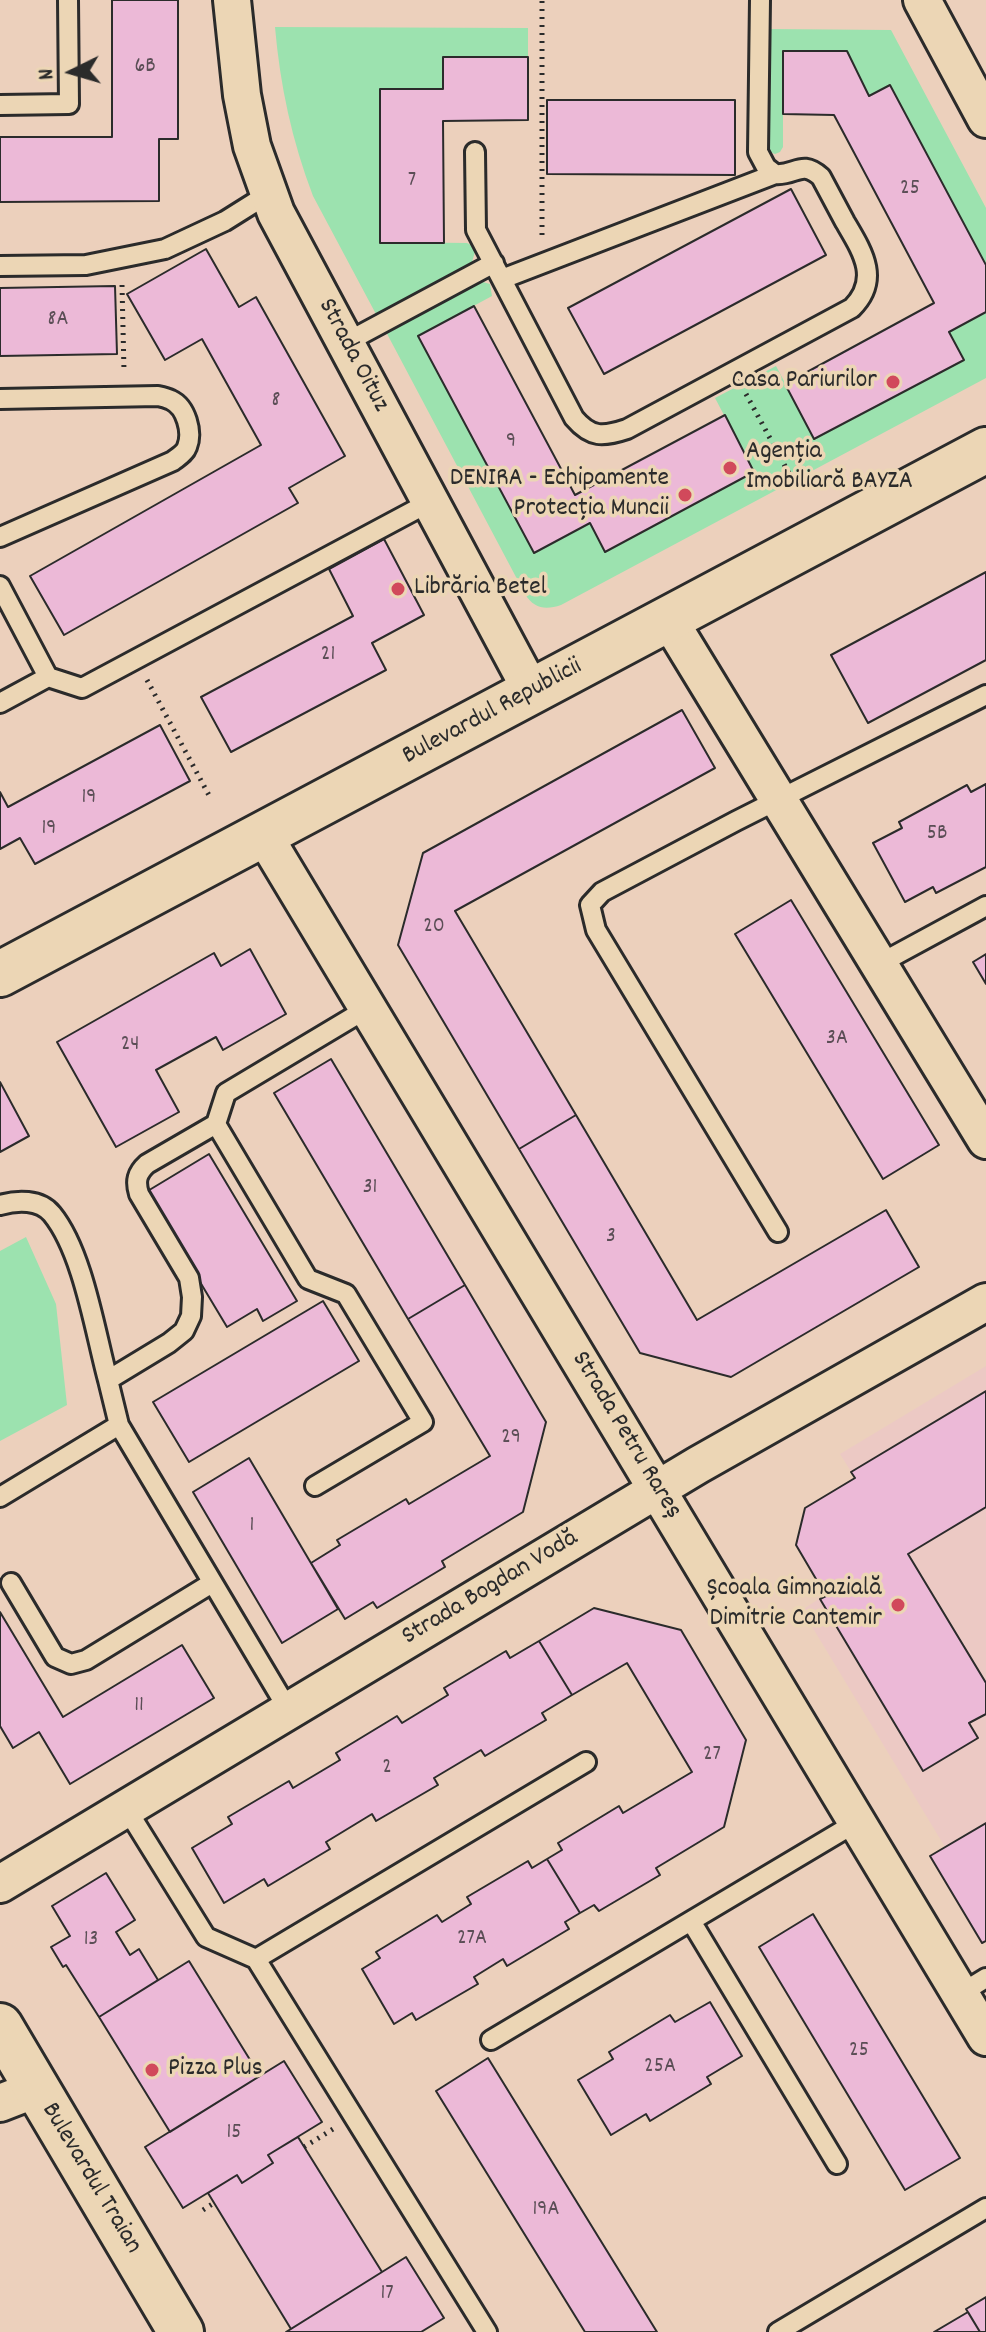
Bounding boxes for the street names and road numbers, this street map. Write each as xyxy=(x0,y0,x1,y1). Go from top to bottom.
street label: Strada Oituz xyxy=(309,294,395,418)
street label: Bulevardul Republicii xyxy=(398,653,588,773)
street label: Strada Petru Rareș xyxy=(563,1347,687,1525)
street label: Strada Bogdan Vodă xyxy=(397,1524,585,1654)
street label: Bulevardul Traian xyxy=(33,2098,147,2260)

